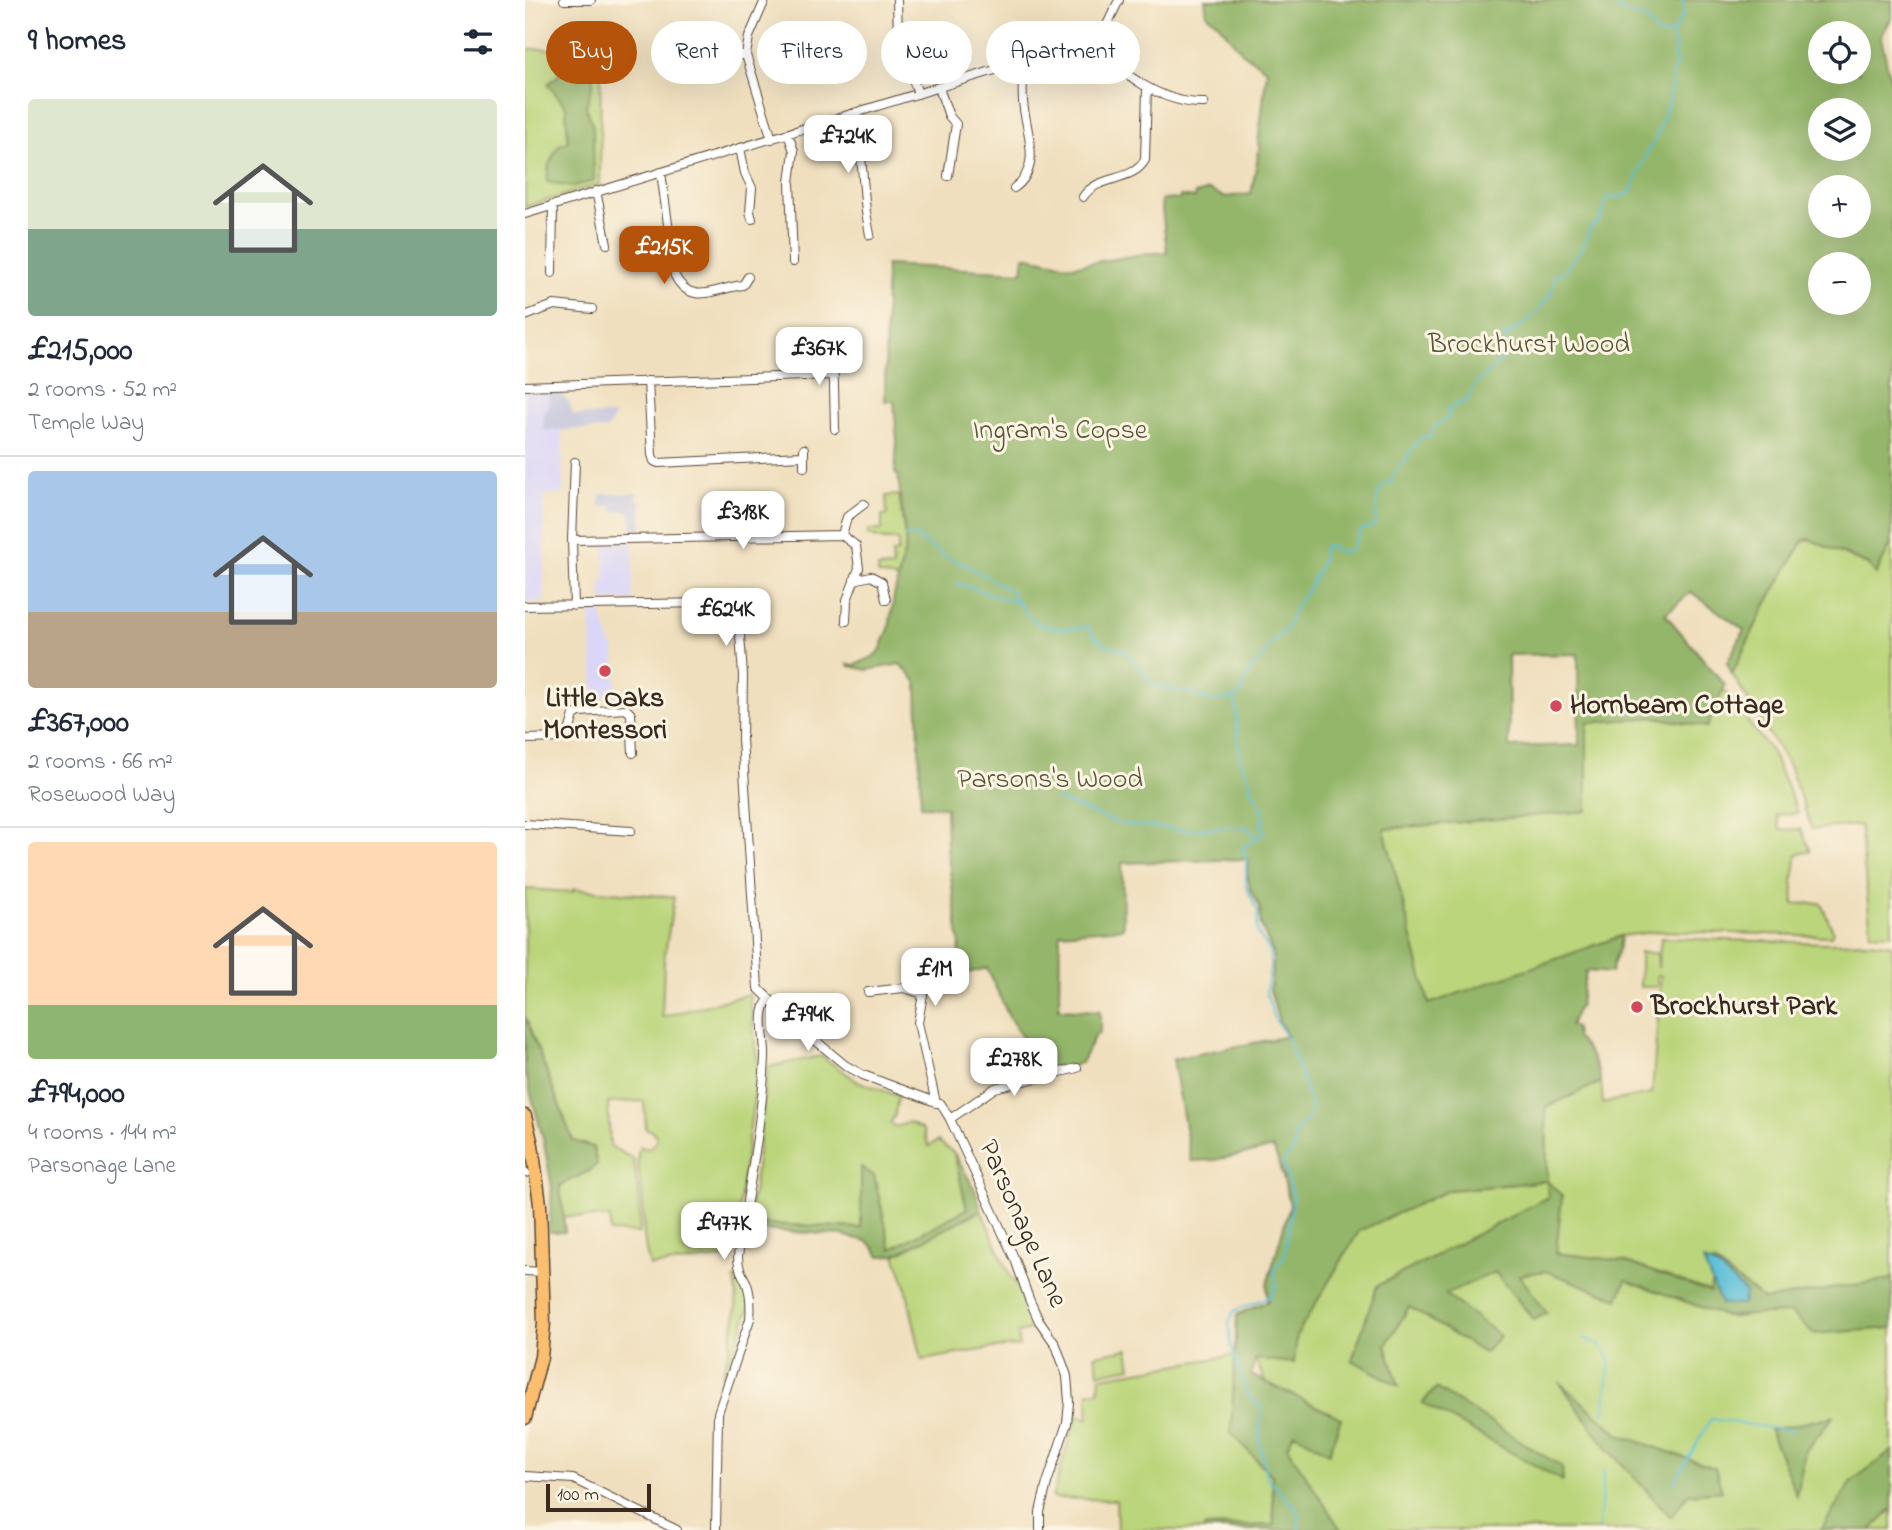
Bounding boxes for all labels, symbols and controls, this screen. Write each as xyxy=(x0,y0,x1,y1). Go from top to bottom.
text: 9 homes xyxy=(28,20,126,64)
chip: Buy xyxy=(546,21,637,84)
chip: Rent xyxy=(651,21,743,84)
chip: Filters xyxy=(757,21,867,84)
chip: New xyxy=(881,21,972,84)
chip: Apartment xyxy=(986,21,1140,84)
map controls xyxy=(1808,21,1871,315)
button: locate xyxy=(1808,21,1871,84)
icon: filters xyxy=(459,23,497,61)
button: layers xyxy=(1808,98,1871,161)
pin: £724K xyxy=(799,116,897,175)
text: £724K xyxy=(820,121,876,154)
icon: home xyxy=(200,145,326,271)
button: + xyxy=(1808,175,1871,238)
pin: £215K xyxy=(615,226,713,286)
text: £215K xyxy=(635,232,693,265)
button: − xyxy=(1808,252,1871,315)
park label: Brockhurst Wood xyxy=(1427,325,1630,366)
pin: £367K xyxy=(770,328,868,387)
text: £215,000 xyxy=(28,330,133,374)
text: £367K xyxy=(792,333,846,366)
text: 2 rooms · 52 m² xyxy=(28,374,177,407)
text: Temple Way xyxy=(28,407,144,440)
park label: Ingram's Copse xyxy=(973,411,1148,452)
pin: £318K xyxy=(694,491,792,551)
text: £318K xyxy=(717,497,769,530)
icon: home xyxy=(200,517,326,643)
pin: £624K xyxy=(677,588,775,648)
text: £624K xyxy=(698,594,754,627)
marker: Little Oaks Montessori xyxy=(597,663,613,679)
place label: Little Oaks Montessori xyxy=(543,679,667,752)
place label: Hornbeam Cottage xyxy=(1570,686,1785,728)
marker: Hornbeam Cottage xyxy=(1548,698,1564,714)
text: £367,000 xyxy=(28,702,129,746)
text: 2 rooms · 66 m² xyxy=(28,746,173,779)
park label: Parsons's Wood xyxy=(957,760,1143,801)
text: Rosewood Way xyxy=(28,779,175,812)
icon: home xyxy=(200,888,326,1014)
pin: £1M xyxy=(901,948,969,1008)
text: £1M xyxy=(917,954,953,987)
place label: Brockhurst Park xyxy=(1649,987,1838,1028)
pin: £794K xyxy=(759,993,857,1053)
text: £794K xyxy=(782,999,834,1032)
marker: Brockhurst Park xyxy=(1629,999,1645,1015)
pin: £278K xyxy=(965,1038,1063,1098)
text: £278K xyxy=(986,1044,1042,1077)
text: £794,000 xyxy=(28,1073,125,1117)
text: 4 rooms · 144 m² xyxy=(28,1117,177,1150)
street label: Parsonage Lane xyxy=(967,1133,1078,1315)
text: Parsonage Lane xyxy=(28,1150,176,1183)
pin: £477K xyxy=(675,1202,773,1262)
text: £477K xyxy=(697,1208,751,1241)
scale bar xyxy=(546,1481,651,1513)
text: 100 m xyxy=(557,1482,599,1509)

